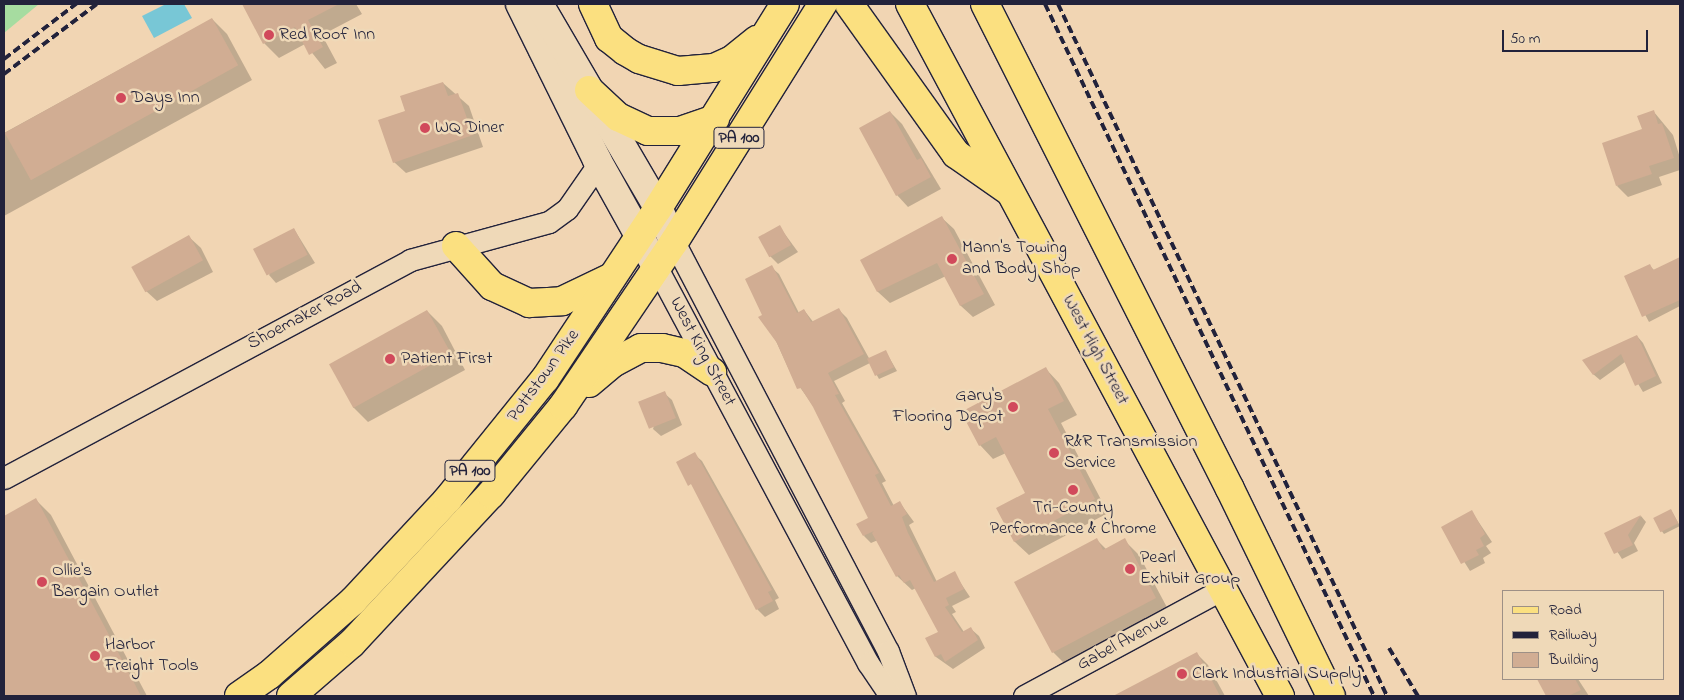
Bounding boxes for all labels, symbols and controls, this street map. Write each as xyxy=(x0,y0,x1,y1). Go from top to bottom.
scale bar xyxy=(1504,20,1650,52)
place label: Red Roof Inn xyxy=(279,24,375,46)
text: 50 m xyxy=(1510,28,1540,50)
marker: Red Roof Inn xyxy=(263,29,275,41)
place label: Days Inn xyxy=(131,87,200,109)
marker: Days Inn xyxy=(115,92,127,104)
place label: WQ Diner xyxy=(435,117,504,139)
marker: WQ Diner xyxy=(419,122,431,134)
road number: PA 100 xyxy=(713,125,765,152)
place label: Mann's Towing and Body Shop xyxy=(962,238,1081,280)
marker: Mann's Towing and Body Shop xyxy=(946,253,958,265)
street label: Shoemaker Road xyxy=(244,277,366,355)
street label: West High Street xyxy=(1057,291,1133,409)
street label: West King Street xyxy=(664,294,740,410)
street label: Pottstown Pike xyxy=(503,326,585,426)
place label: Patient First xyxy=(401,348,493,370)
marker: Patient First xyxy=(383,352,397,366)
place label: Gary's Flooring Depot xyxy=(893,386,1003,428)
marker: Gary's Flooring Depot xyxy=(1007,401,1019,413)
place label: R&R Transmission Service xyxy=(1064,432,1197,474)
marker: R&R Transmission Service xyxy=(1048,447,1060,459)
road number: PA 100 xyxy=(444,458,496,484)
marker: Tri-County Performance & Chrome xyxy=(1067,484,1079,496)
place label: Tri-County Performance & Chrome xyxy=(990,498,1156,540)
place label: Pearl Exhibit Group xyxy=(1140,548,1240,590)
place label: Ollie's Bargain Outlet xyxy=(52,561,159,604)
marker: Pearl Exhibit Group xyxy=(1124,563,1136,575)
marker: Ollie's Bargain Outlet xyxy=(36,576,48,588)
legend xyxy=(1502,590,1664,680)
text: Road xyxy=(1549,599,1582,621)
street label: Gabel Avenue xyxy=(1074,610,1172,676)
text: Railway xyxy=(1549,624,1597,646)
place label: Harbor Freight Tools xyxy=(105,635,199,678)
text: Building xyxy=(1549,649,1598,671)
marker: Harbor Freight Tools xyxy=(89,650,101,662)
place label: Clark Industrial Supply xyxy=(1192,663,1361,685)
marker: Clark Industrial Supply xyxy=(1176,668,1188,680)

